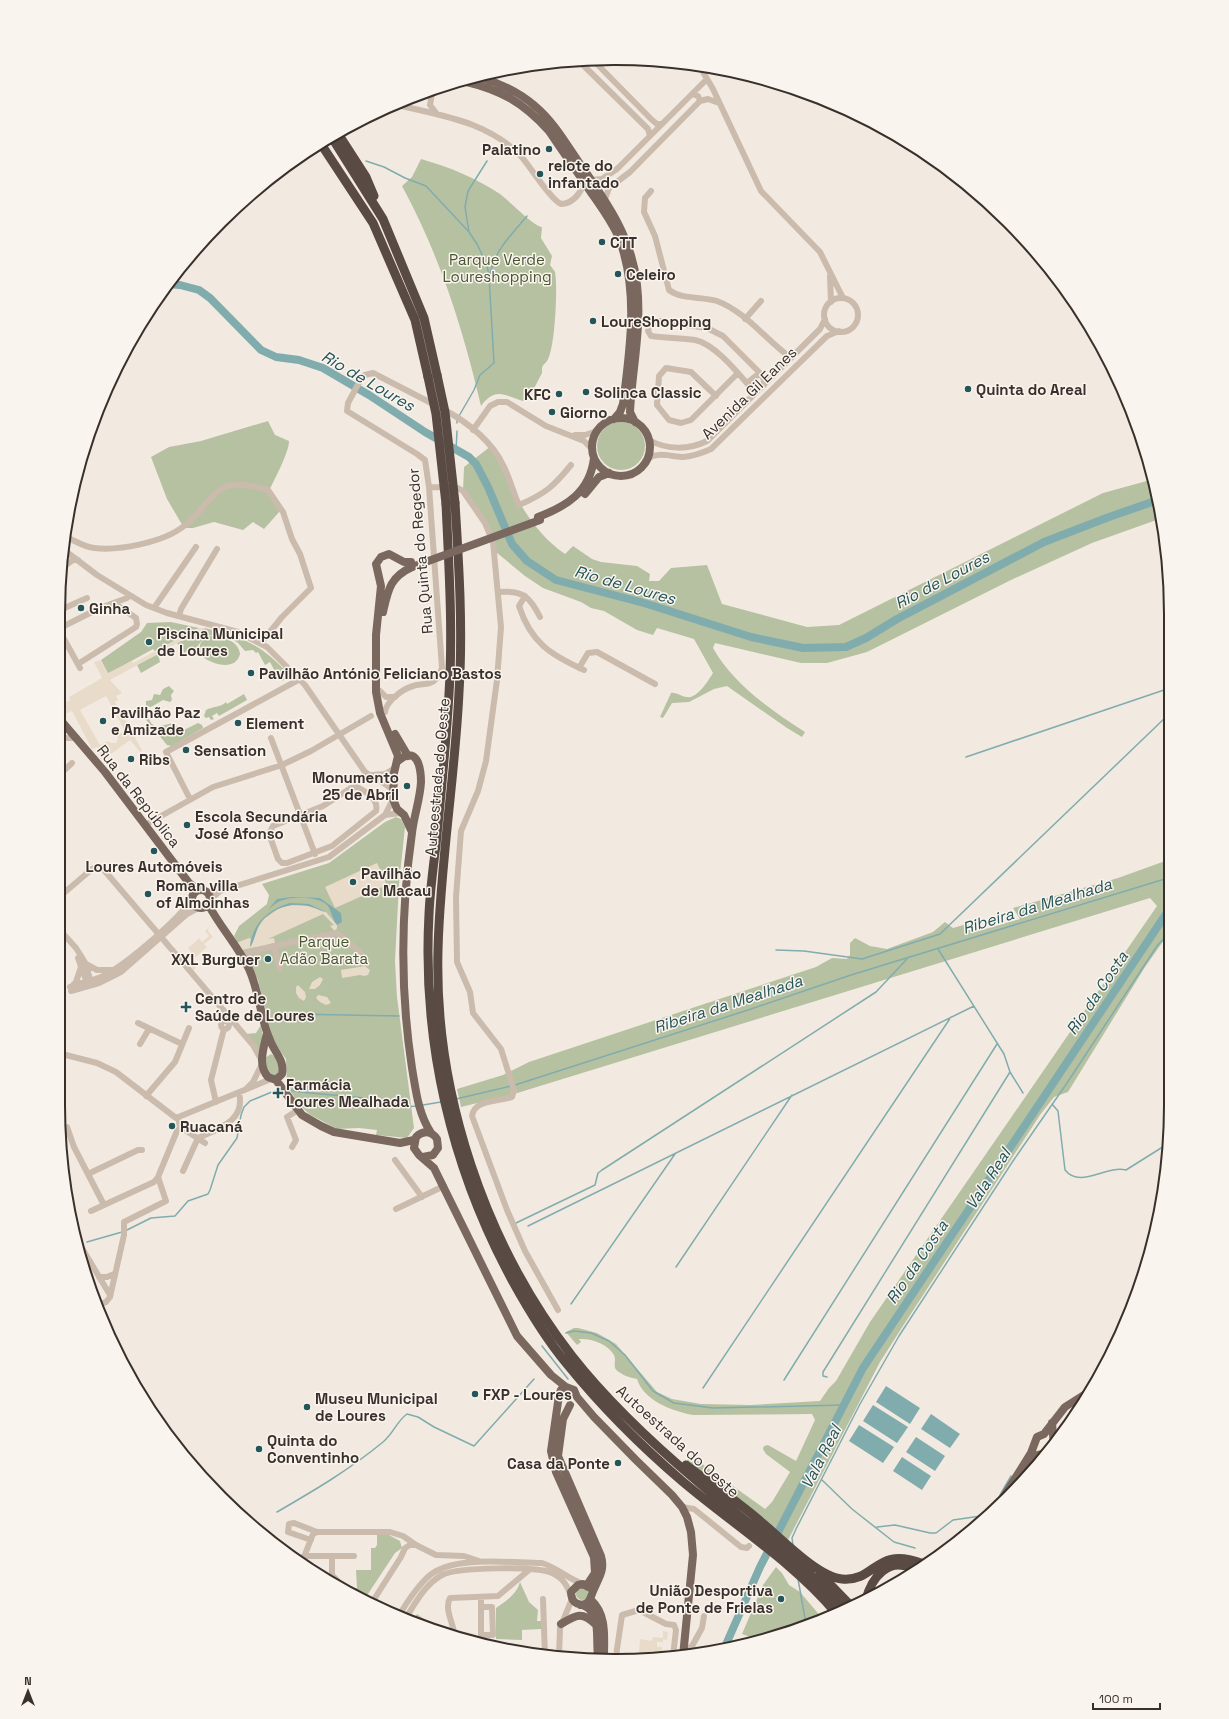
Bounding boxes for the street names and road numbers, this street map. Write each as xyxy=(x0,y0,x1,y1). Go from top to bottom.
street label: Avenida Gil Eanes xyxy=(697,343,801,443)
street label: Rua Quinta do Regedor xyxy=(403,467,437,635)
street label: Autoestrada do Oeste xyxy=(421,697,453,857)
street label: Rua da República xyxy=(93,741,185,851)
street label: Autoestrada do Oeste xyxy=(613,1381,744,1501)

